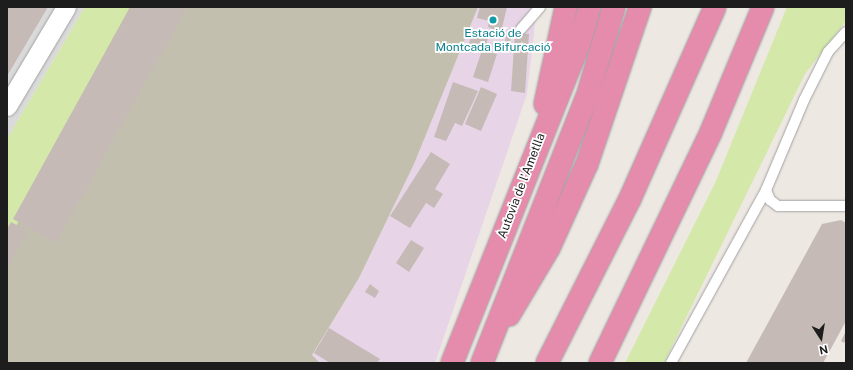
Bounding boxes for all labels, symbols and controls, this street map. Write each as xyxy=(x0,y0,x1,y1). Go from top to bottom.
marker: Estació de Montcada Bifurcació xyxy=(488,15,498,25)
place label: Estació de Montcada Bifurcació xyxy=(436,27,550,55)
street label: Autovia de l'Ametlla xyxy=(495,131,549,241)
north arrow xyxy=(801,318,841,358)
text: N xyxy=(818,343,829,357)

